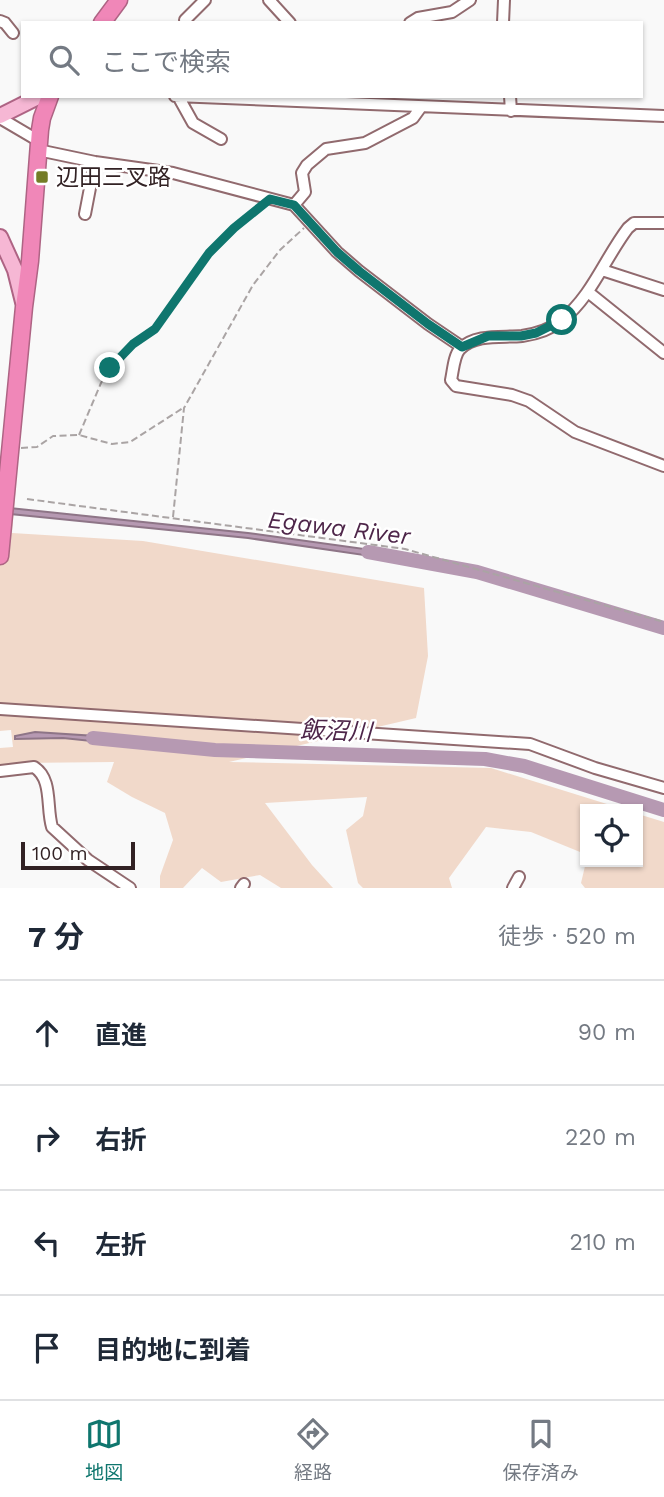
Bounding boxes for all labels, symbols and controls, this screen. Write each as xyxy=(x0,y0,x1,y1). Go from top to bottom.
search box xyxy=(21,21,643,98)
icon: search xyxy=(45,41,83,79)
text: ここで検索 xyxy=(101,47,231,77)
place label: 辺田三叉路 xyxy=(56,164,171,191)
marker: 辺田三叉路 xyxy=(34,169,50,185)
route start xyxy=(546,304,577,335)
route end xyxy=(94,352,125,383)
water label: Egawa River xyxy=(266,505,413,551)
water label: 飯沼川 xyxy=(300,716,375,746)
map controls xyxy=(580,804,643,867)
button: locate xyxy=(580,804,643,867)
scale bar xyxy=(21,839,135,871)
text: 100 m xyxy=(32,842,88,865)
text: 7 分 xyxy=(28,919,84,954)
text: 徒歩 · 520 m xyxy=(498,923,636,950)
icon: ahead xyxy=(28,1014,66,1052)
text: 90 m xyxy=(578,1019,636,1046)
text: 直進 xyxy=(95,1020,147,1050)
icon: right xyxy=(28,1119,66,1157)
text: 220 m xyxy=(565,1124,636,1151)
text: 右折 xyxy=(95,1125,147,1155)
icon: left xyxy=(28,1224,66,1262)
text: 210 m xyxy=(570,1229,636,1256)
text: 左折 xyxy=(95,1230,147,1260)
icon: arrive xyxy=(28,1329,66,1367)
text: 目的地に到着 xyxy=(95,1335,251,1365)
tab: 地図 xyxy=(85,1415,123,1484)
tab: 経路 xyxy=(294,1415,332,1484)
tab: 保存済み xyxy=(503,1415,579,1484)

